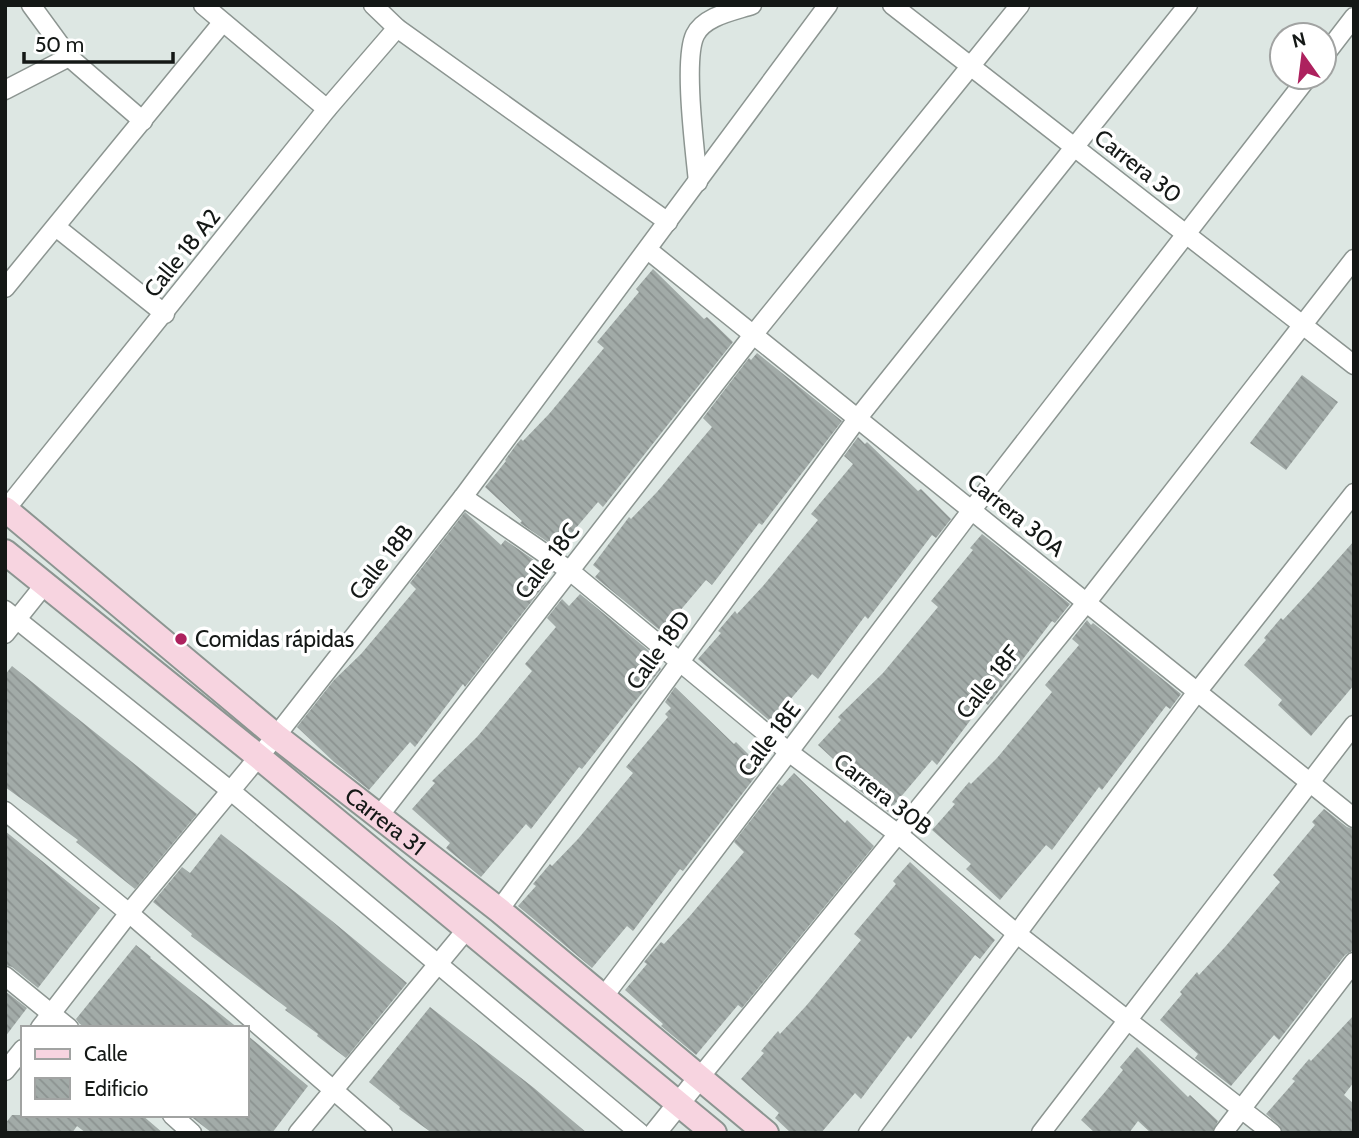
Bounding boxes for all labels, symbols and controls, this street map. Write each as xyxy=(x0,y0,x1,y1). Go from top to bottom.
scale bar xyxy=(24,21,173,65)
north arrow xyxy=(1268,21,1338,91)
text: N xyxy=(1290,27,1308,53)
text: 50 m xyxy=(35,32,84,57)
street label: Carrera 30 xyxy=(1089,123,1187,209)
street label: Calle 18 A2 xyxy=(138,203,226,303)
street label: Carrera 30A xyxy=(962,467,1070,563)
street label: Calle 18B xyxy=(343,518,419,605)
street label: Calle 18C xyxy=(509,518,585,604)
street label: Calle 18D xyxy=(620,605,696,695)
place label: Comidas rápidas xyxy=(195,625,354,653)
marker: Comidas rápidas xyxy=(173,631,189,647)
street label: Calle 18F xyxy=(950,640,1026,724)
street label: Calle 18E xyxy=(732,696,806,782)
street label: Carrera 30B xyxy=(828,747,938,841)
street label: Carrera 31 xyxy=(339,781,431,861)
legend xyxy=(21,1026,248,1117)
text: Calle xyxy=(84,1041,128,1066)
text: Edificio xyxy=(84,1076,148,1101)

